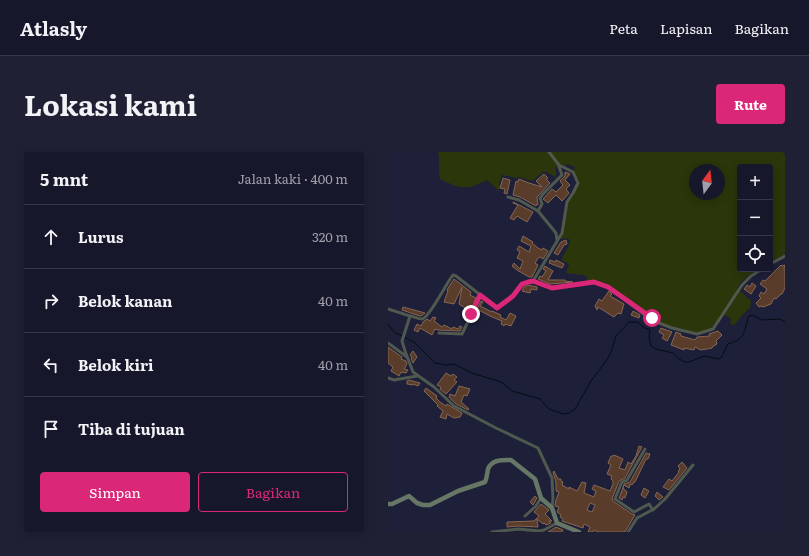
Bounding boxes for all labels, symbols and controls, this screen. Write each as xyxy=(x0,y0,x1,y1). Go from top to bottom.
text: Atlasly xyxy=(20,14,87,42)
text: Peta xyxy=(609,18,638,38)
text: Lapisan xyxy=(660,18,713,38)
text: Bagikan xyxy=(735,18,789,38)
text: Lokasi kami xyxy=(24,83,197,125)
button: Rute xyxy=(716,84,785,124)
north arrow xyxy=(689,164,725,200)
map controls xyxy=(737,164,773,272)
button: + xyxy=(737,164,773,200)
text: 5 mnt xyxy=(40,166,88,191)
text: Jalan kaki · 400 m xyxy=(238,169,348,188)
button: − xyxy=(737,200,773,236)
text: Lurus xyxy=(78,225,123,248)
icon: ahead xyxy=(40,226,62,248)
text: 320 m xyxy=(312,227,348,246)
button: locate xyxy=(737,236,773,272)
text: Belok kanan xyxy=(78,289,172,312)
icon: right xyxy=(40,290,62,312)
text: 40 m xyxy=(318,291,348,310)
route end xyxy=(462,305,480,323)
route start xyxy=(643,309,661,327)
text: Belok kiri xyxy=(78,353,154,376)
icon: left xyxy=(40,354,62,376)
text: 40 m xyxy=(318,355,348,374)
text: Tiba di tujuan xyxy=(78,417,185,440)
icon: arrive xyxy=(40,418,62,440)
button: Simpan xyxy=(40,472,190,512)
button: Bagikan xyxy=(198,472,348,512)

